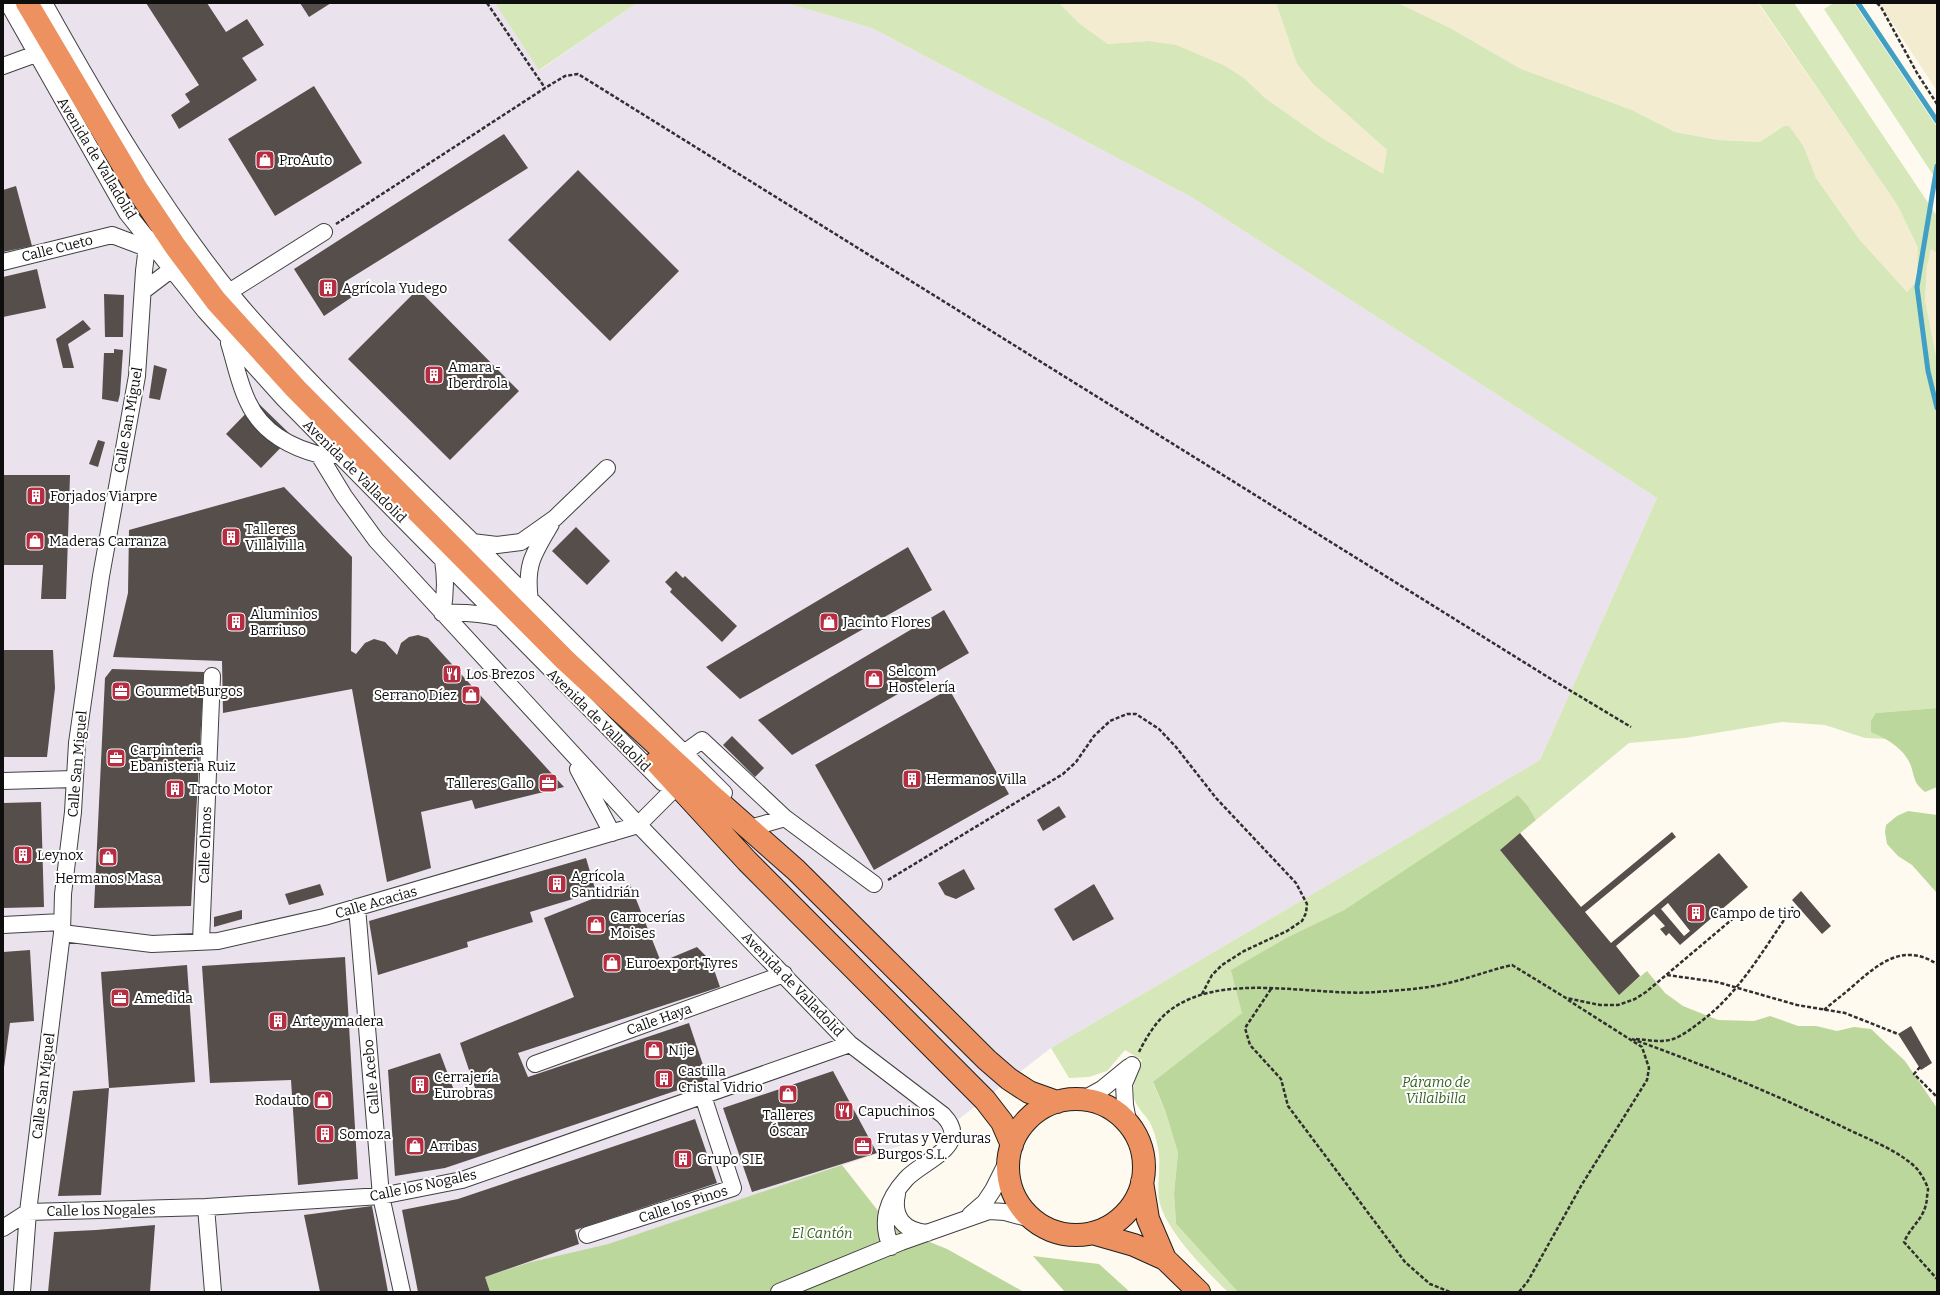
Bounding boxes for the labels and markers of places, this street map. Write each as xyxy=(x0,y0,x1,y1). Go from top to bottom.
shop icon: ProAuto xyxy=(254,149,276,171)
place label: ProAuto xyxy=(279,152,332,169)
building icon: Agrícola Yudego xyxy=(317,277,339,299)
place label: Agrícola Yudego xyxy=(342,280,447,297)
place label: Amara - Iberdrola xyxy=(448,359,509,392)
building icon: Amara - Iberdrola xyxy=(423,364,445,386)
building icon: Forjados Viarpre xyxy=(25,485,47,507)
place label: Forjados Viarpre xyxy=(50,488,157,505)
place label: Talleres Villalvilla xyxy=(245,521,305,554)
building icon: Talleres Villalvilla xyxy=(220,526,242,548)
shop icon: Maderas Carranza xyxy=(24,530,46,552)
place label: Maderas Carranza xyxy=(49,533,167,550)
place label: Aluminios Barriuso xyxy=(250,606,318,639)
building icon: Aluminios Barriuso xyxy=(225,611,247,633)
shop icon: Jacinto Flores xyxy=(818,611,840,633)
place label: Jacinto Flores xyxy=(842,614,931,631)
restaurant icon: Los Brezos xyxy=(441,663,463,685)
place label: Selcom Hostelería xyxy=(888,663,956,696)
place label: Los Brezos xyxy=(466,666,535,683)
shop icon: Selcom Hostelería xyxy=(863,668,885,690)
office icon: Gourmet Burgos xyxy=(110,680,132,702)
place label: Gourmet Burgos xyxy=(135,683,243,700)
shop icon: Serrano Díez xyxy=(460,684,482,706)
place label: Serrano Díez xyxy=(374,687,457,704)
place label: Carpinteria Ebanisteria Ruiz xyxy=(130,742,236,775)
office icon: Carpinteria Ebanisteria Ruiz xyxy=(105,747,127,769)
building icon: Hermanos Villa xyxy=(901,768,923,790)
place label: Hermanos Villa xyxy=(926,771,1027,788)
office icon: Talleres Gallo xyxy=(537,772,559,794)
place label: Talleres Gallo xyxy=(446,775,534,792)
building icon: Tracto Motor xyxy=(164,778,186,800)
place label: Tracto Motor xyxy=(189,781,272,798)
building icon: Leynox xyxy=(12,844,34,866)
shop icon: Hermanos Masa xyxy=(97,846,119,868)
place label: Leynox xyxy=(37,847,84,864)
place label: Agrícola Santidrián xyxy=(571,868,640,901)
place label: Hermanos Masa xyxy=(55,870,161,887)
building icon: Agrícola Santidrián xyxy=(546,873,568,895)
building icon: Campo de tiro xyxy=(1685,902,1707,924)
place label: Campo de tiro xyxy=(1710,905,1801,922)
place label: Carrocerías Moises xyxy=(610,909,685,942)
shop icon: Carrocerías Moises xyxy=(585,914,607,936)
shop icon: Euroexport Tyres xyxy=(601,952,623,974)
place label: Euroexport Tyres xyxy=(626,955,738,972)
office icon: Amedida xyxy=(109,987,131,1009)
place label: Amedida xyxy=(134,990,193,1007)
building icon: Arte y madera xyxy=(267,1010,289,1032)
place label: Arte y madera xyxy=(292,1013,384,1030)
shop icon: Nije xyxy=(643,1039,665,1061)
place label: Nije xyxy=(668,1042,695,1059)
place label: Castilla Cristal Vidrio xyxy=(678,1063,763,1096)
building icon: Castilla Cristal Vidrio xyxy=(653,1068,675,1090)
place label: Cerrajería Eurobras xyxy=(434,1069,499,1102)
building icon: Cerrajería Eurobras xyxy=(409,1074,431,1096)
shop icon: Talleres Óscar xyxy=(777,1083,799,1105)
shop icon: Rodauto xyxy=(312,1089,334,1111)
place label: Rodauto xyxy=(255,1092,309,1109)
restaurant icon: Capuchinos xyxy=(833,1100,855,1122)
place label: Capuchinos xyxy=(858,1103,935,1120)
place label: Talleres Óscar xyxy=(763,1107,814,1140)
building icon: Somoza xyxy=(314,1123,336,1145)
place label: Somoza xyxy=(339,1126,391,1143)
place label: Frutas y Verduras Burgos S.L. xyxy=(877,1130,991,1163)
shop icon: Arribas xyxy=(404,1135,426,1157)
office icon: Frutas y Verduras Burgos S.L. xyxy=(852,1135,874,1157)
place label: Arribas xyxy=(429,1138,477,1155)
building icon: Grupo SIE xyxy=(672,1148,694,1170)
place label: Grupo SIE xyxy=(697,1151,763,1168)

